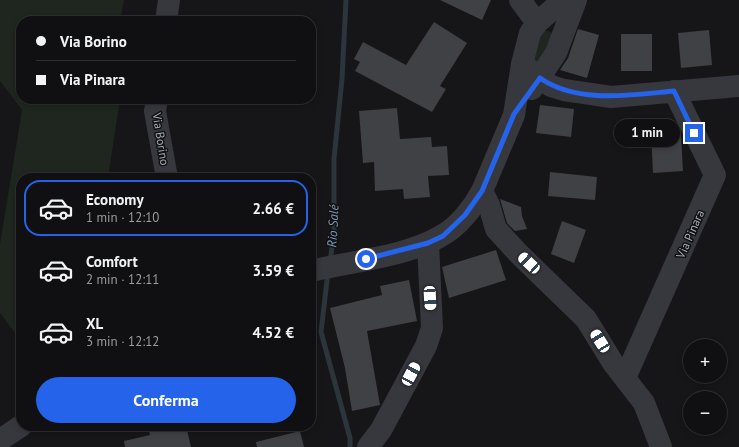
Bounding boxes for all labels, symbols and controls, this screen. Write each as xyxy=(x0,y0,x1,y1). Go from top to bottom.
text: Via Borino xyxy=(60,32,127,51)
text: Via Pinara xyxy=(60,70,125,89)
street label: Via Borino xyxy=(149,111,173,166)
callout: 1 min xyxy=(614,119,680,147)
text: 1 min xyxy=(631,124,663,141)
route end xyxy=(685,124,703,142)
icon: car xyxy=(38,190,74,226)
text: Economy xyxy=(86,190,144,209)
text: 2.66 € xyxy=(252,199,294,218)
water label: Rio Salé xyxy=(323,204,343,248)
street label: Via Pinara xyxy=(672,207,707,262)
text: 1 min · 12:10 xyxy=(86,209,159,226)
route start xyxy=(357,250,375,268)
car xyxy=(516,250,542,276)
icon: car xyxy=(38,252,74,288)
text: Comfort xyxy=(86,252,138,271)
text: 3.59 € xyxy=(252,261,294,280)
text: 2 min · 12:11 xyxy=(86,271,159,288)
car xyxy=(423,286,437,310)
icon: car xyxy=(38,314,74,350)
text: XL xyxy=(86,314,103,333)
text: 4.52 € xyxy=(252,323,294,342)
car xyxy=(589,328,611,354)
text: 3 min · 12:12 xyxy=(86,333,159,350)
map controls xyxy=(683,339,727,435)
button: + xyxy=(683,339,727,383)
car xyxy=(400,361,422,387)
button: Conferma xyxy=(36,377,296,423)
button: − xyxy=(683,391,727,435)

